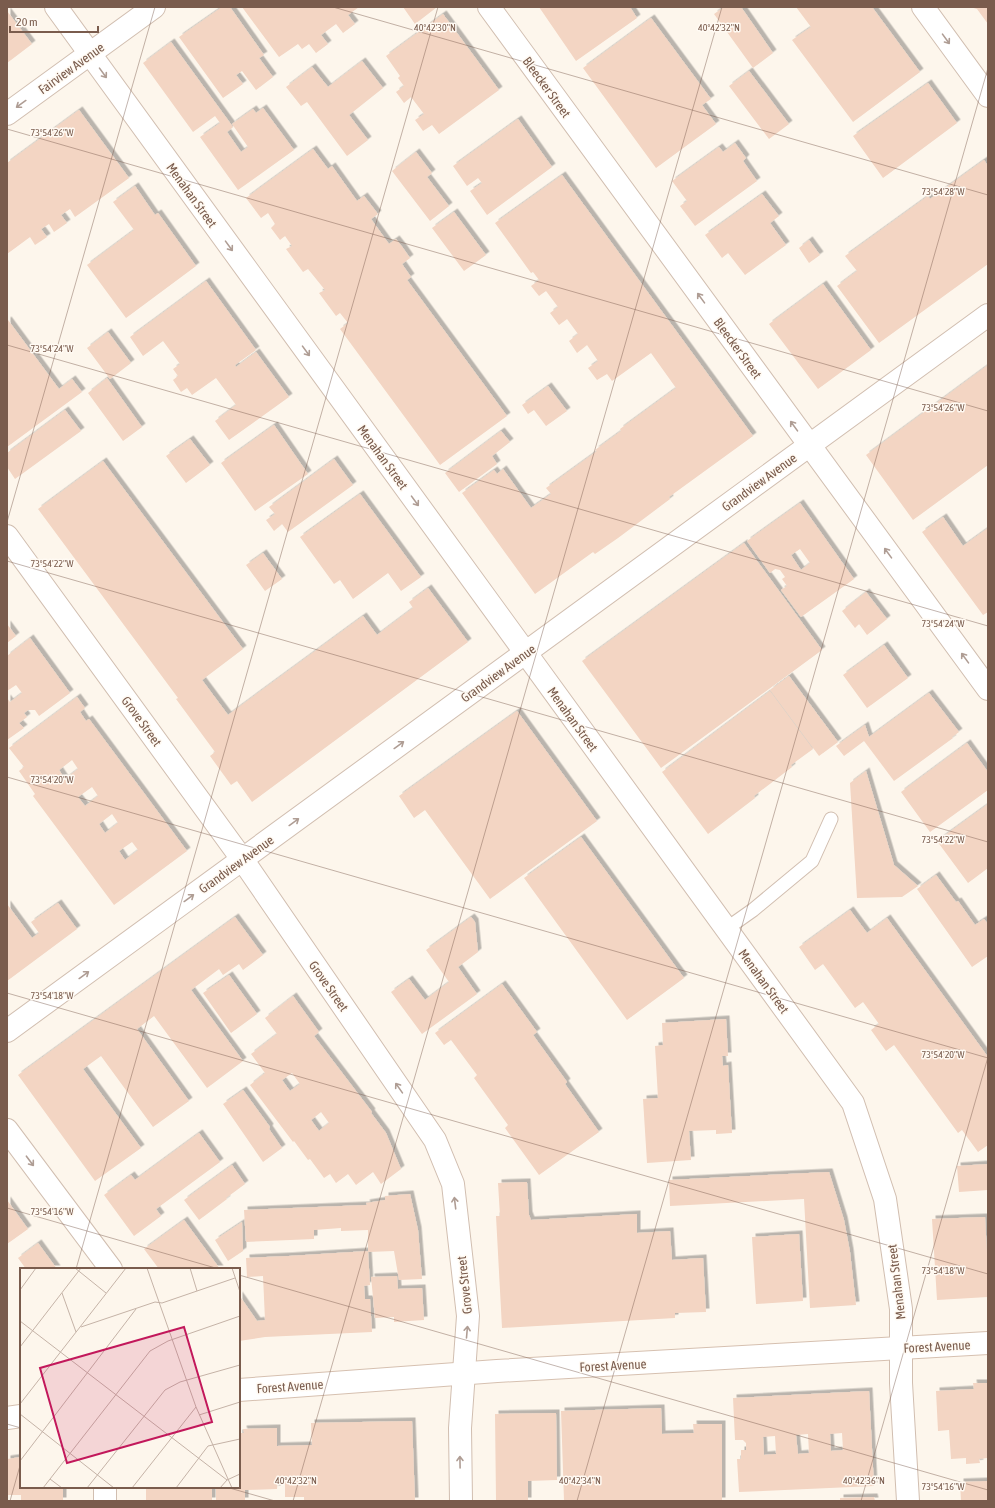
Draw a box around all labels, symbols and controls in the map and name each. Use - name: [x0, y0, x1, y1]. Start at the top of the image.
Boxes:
- scale bar: [10, 8, 98, 34]
- text: 20 m: [16, 15, 38, 29]
- text: 40°42'30"N: [414, 22, 456, 33]
- text: 40°42'32"N: [698, 22, 740, 33]
- one-way arrow: [942, 33, 950, 44]
- street label: Fairview Avenue: [36, 40, 107, 97]
- street label: Bleecker Street: [520, 54, 574, 121]
- one-way arrow: [99, 67, 107, 78]
- one-way arrow: [15, 100, 26, 108]
- text: 73°54'26"W: [30, 127, 74, 138]
- street label: Menahan Street: [163, 160, 220, 231]
- text: 73°54'28"W: [921, 186, 965, 197]
- one-way arrow: [225, 240, 233, 251]
- one-way arrow: [697, 293, 705, 304]
- street label: Bleecker Street: [711, 315, 765, 382]
- text: 73°54'24"W: [30, 343, 74, 354]
- one-way arrow: [302, 345, 310, 356]
- text: 73°54'26"W: [921, 402, 965, 413]
- one-way arrow: [790, 420, 799, 431]
- street label: Menahan Street: [354, 422, 411, 493]
- street label: Grandview Avenue: [719, 450, 800, 515]
- one-way arrow: [411, 496, 419, 507]
- one-way arrow: [884, 548, 892, 559]
- text: 73°54'22"W: [30, 558, 74, 569]
- text: 73°54'24"W: [921, 618, 965, 629]
- street label: Grandview Avenue: [458, 641, 539, 706]
- one-way arrow: [961, 652, 969, 663]
- street label: Menahan Street: [544, 684, 601, 755]
- street label: Grove Street: [118, 693, 165, 749]
- one-way arrow: [393, 741, 404, 749]
- text: 73°54'20"W: [30, 774, 74, 785]
- one-way arrow: [288, 817, 299, 826]
- street label: Grandview Avenue: [196, 832, 277, 897]
- text: 73°54'22"W: [921, 834, 965, 845]
- one-way arrow: [183, 894, 194, 902]
- street label: Menahan Street: [735, 946, 792, 1017]
- street label: Grove Street: [306, 958, 352, 1015]
- one-way arrow: [78, 971, 89, 979]
- text: 73°54'18"W: [30, 990, 74, 1001]
- text: 73°54'20"W: [921, 1049, 965, 1060]
- one-way arrow: [395, 1083, 403, 1094]
- one-way arrow: [26, 1156, 35, 1167]
- one-way arrow: [451, 1197, 459, 1210]
- text: 73°54'16"W: [30, 1206, 74, 1217]
- street label: Menahan Street: [884, 1243, 909, 1321]
- street label: Grove Street: [454, 1255, 475, 1315]
- text: 73°54'18"W: [921, 1265, 965, 1276]
- inset map: [20, 1268, 240, 1488]
- one-way arrow: [463, 1326, 471, 1339]
- street label: Forest Avenue: [903, 1337, 971, 1356]
- street label: Forest Avenue: [579, 1356, 647, 1375]
- street label: Forest Avenue: [256, 1377, 324, 1396]
- one-way arrow: [456, 1456, 464, 1469]
- text: 40°42'32"N: [275, 1475, 317, 1486]
- text: 40°42'34"N: [559, 1475, 601, 1486]
- text: 40°42'36"N: [843, 1475, 885, 1486]
- text: 73°54'16"W: [921, 1481, 965, 1492]

